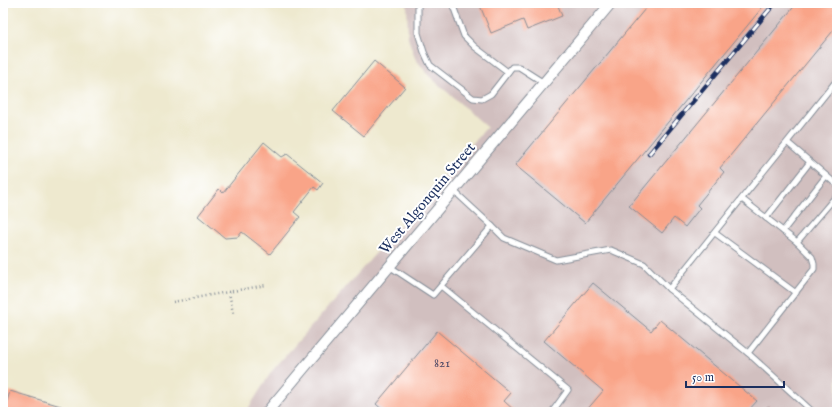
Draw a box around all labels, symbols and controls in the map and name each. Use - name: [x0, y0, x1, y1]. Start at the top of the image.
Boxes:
- street label: West Algonquin Street: [375, 139, 480, 258]
- house number: 821: [434, 355, 450, 372]
- scale bar: [686, 363, 784, 389]
- text: 50 m: [692, 370, 714, 385]

